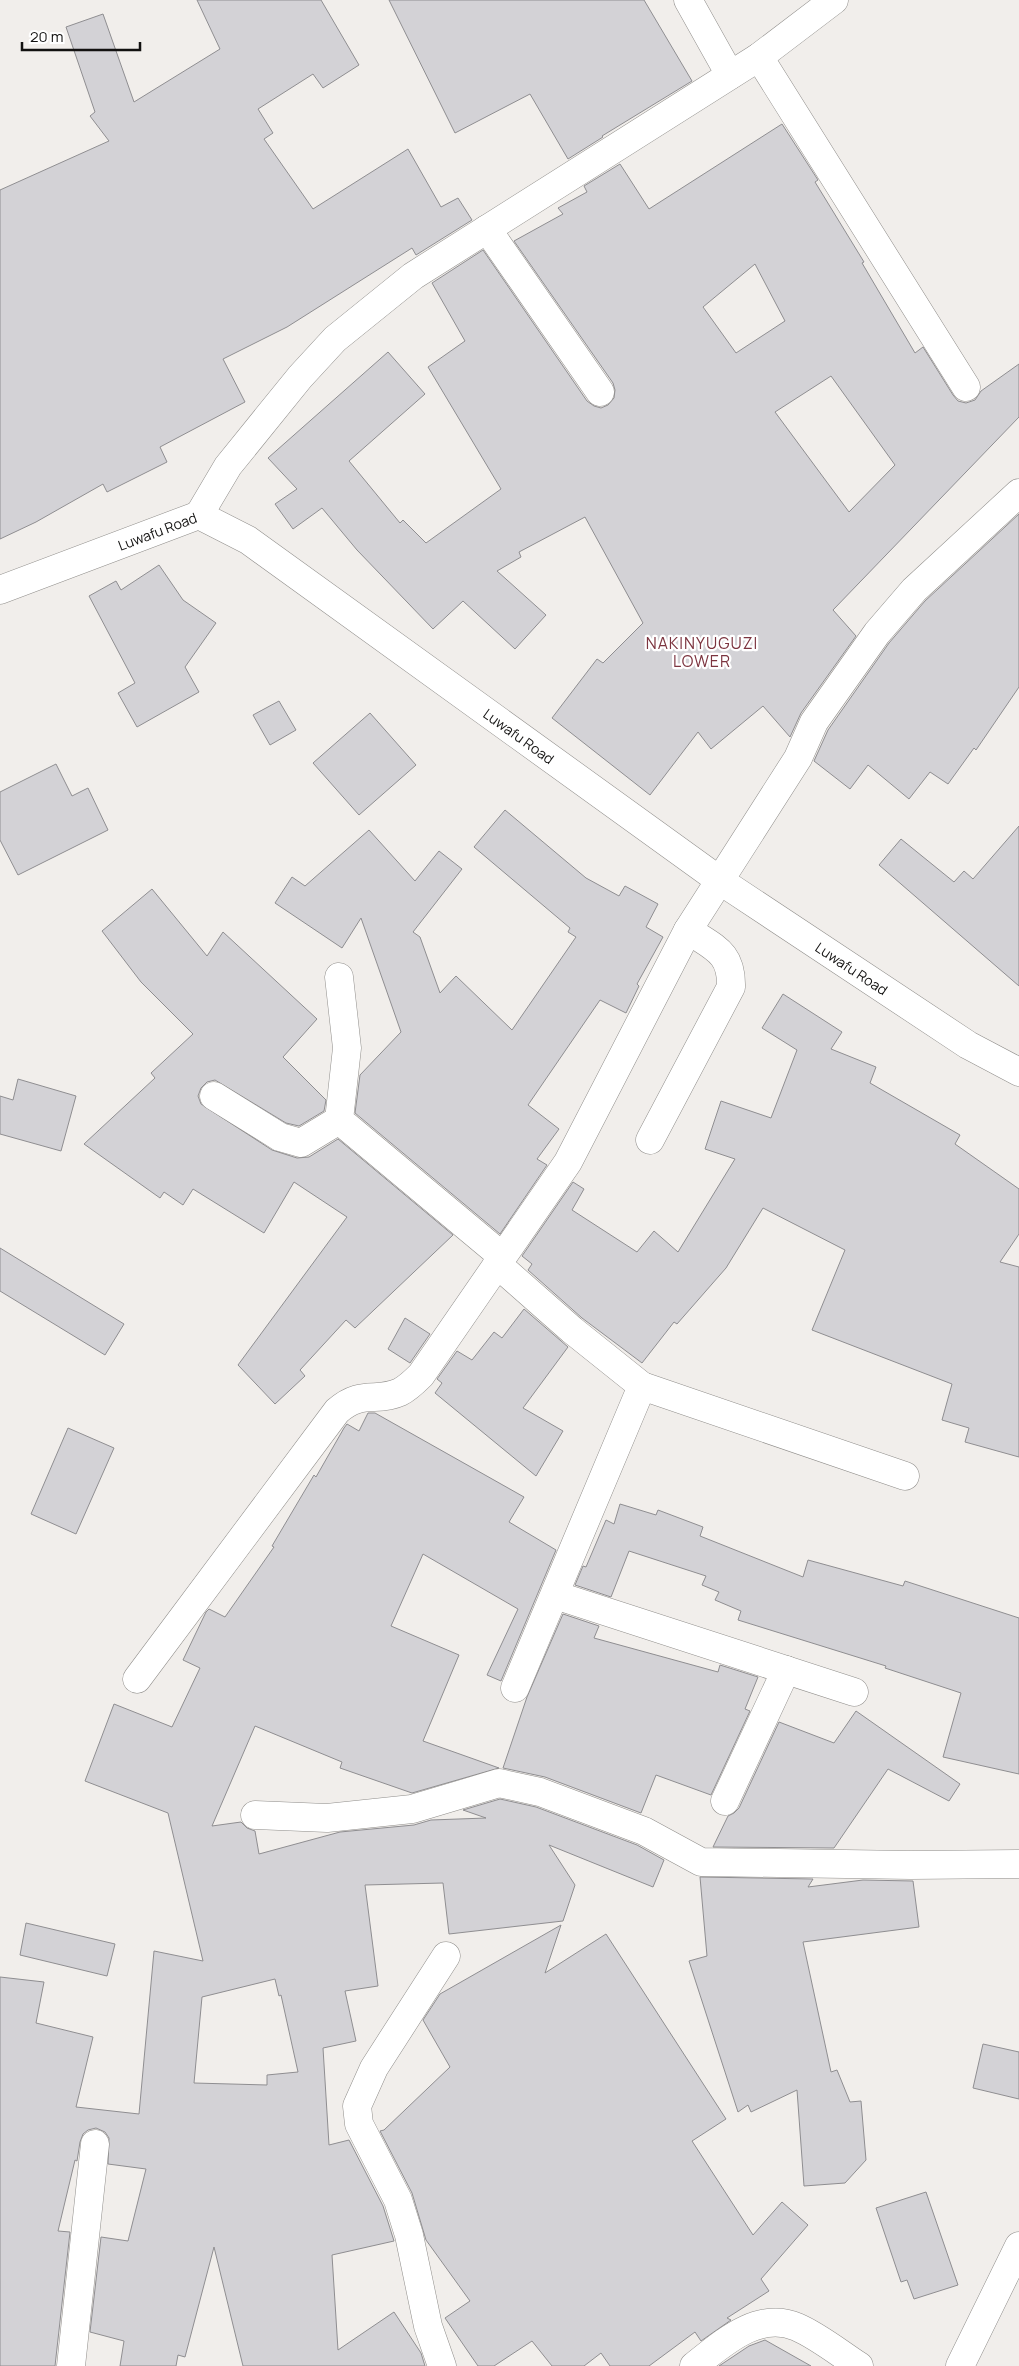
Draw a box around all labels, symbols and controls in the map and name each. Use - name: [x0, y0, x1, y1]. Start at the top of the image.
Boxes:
- scale bar: [22, 20, 140, 52]
- text: 20 m: [30, 26, 63, 47]
- street label: Luwafu Road: [115, 507, 199, 554]
- district label: NAKINYUGUZI LOWER: [646, 632, 758, 672]
- street label: Luwafu Road: [480, 704, 558, 768]
- street label: Luwafu Road: [812, 937, 892, 999]

